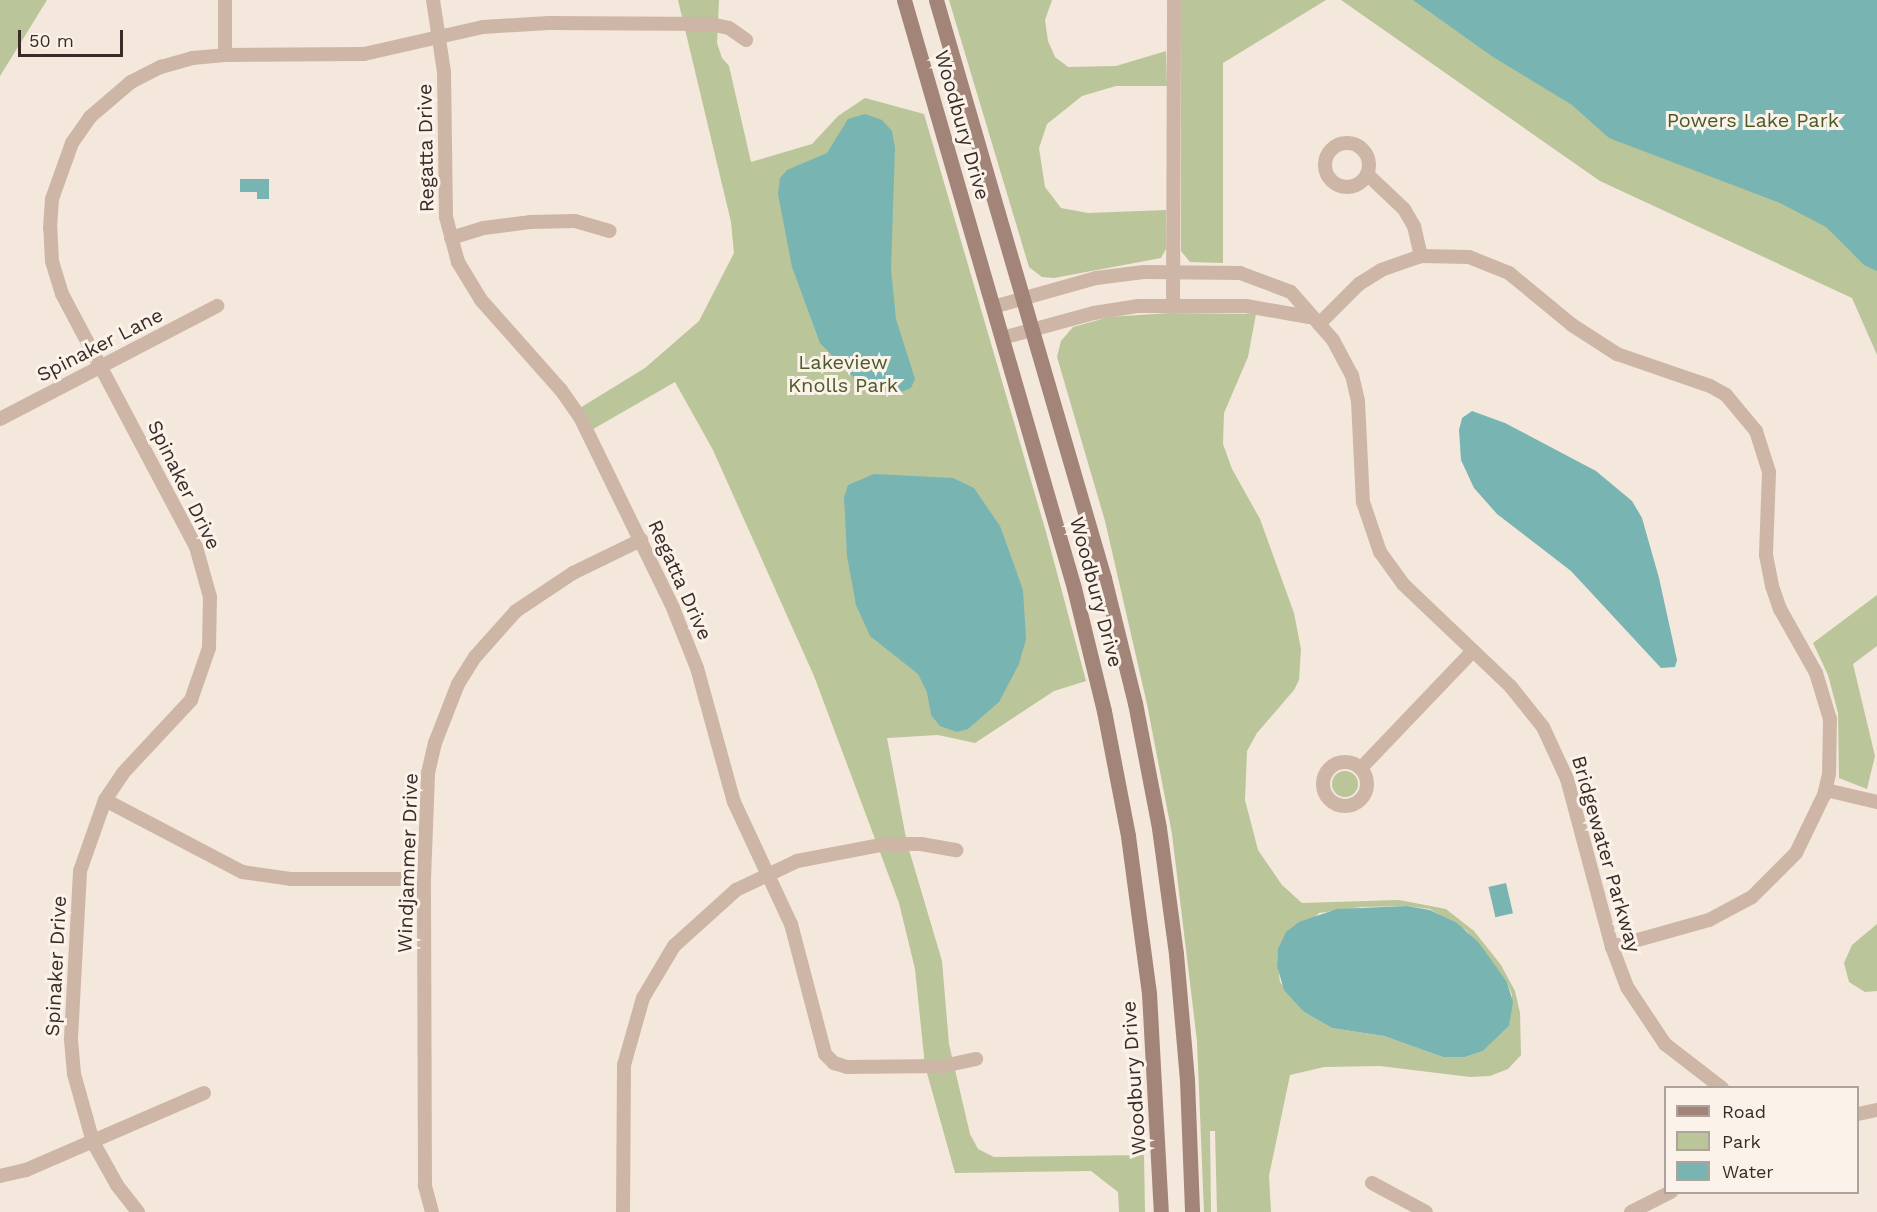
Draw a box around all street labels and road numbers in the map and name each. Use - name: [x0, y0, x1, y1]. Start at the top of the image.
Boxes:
- street label: Woodbury Drive: [929, 47, 995, 203]
- street label: Regatta Drive: [413, 83, 439, 213]
- street label: Spinaker Lane: [33, 303, 167, 387]
- street label: Spinaker Drive: [142, 416, 226, 554]
- street label: Woodbury Drive: [1064, 514, 1128, 670]
- street label: Regatta Drive: [643, 516, 717, 644]
- street label: Bridgewater Parkway: [1566, 753, 1646, 955]
- street label: Windjammer Drive: [393, 772, 423, 954]
- street label: Spinaker Drive: [40, 895, 72, 1037]
- street label: Woodbury Drive: [1117, 1000, 1151, 1156]

